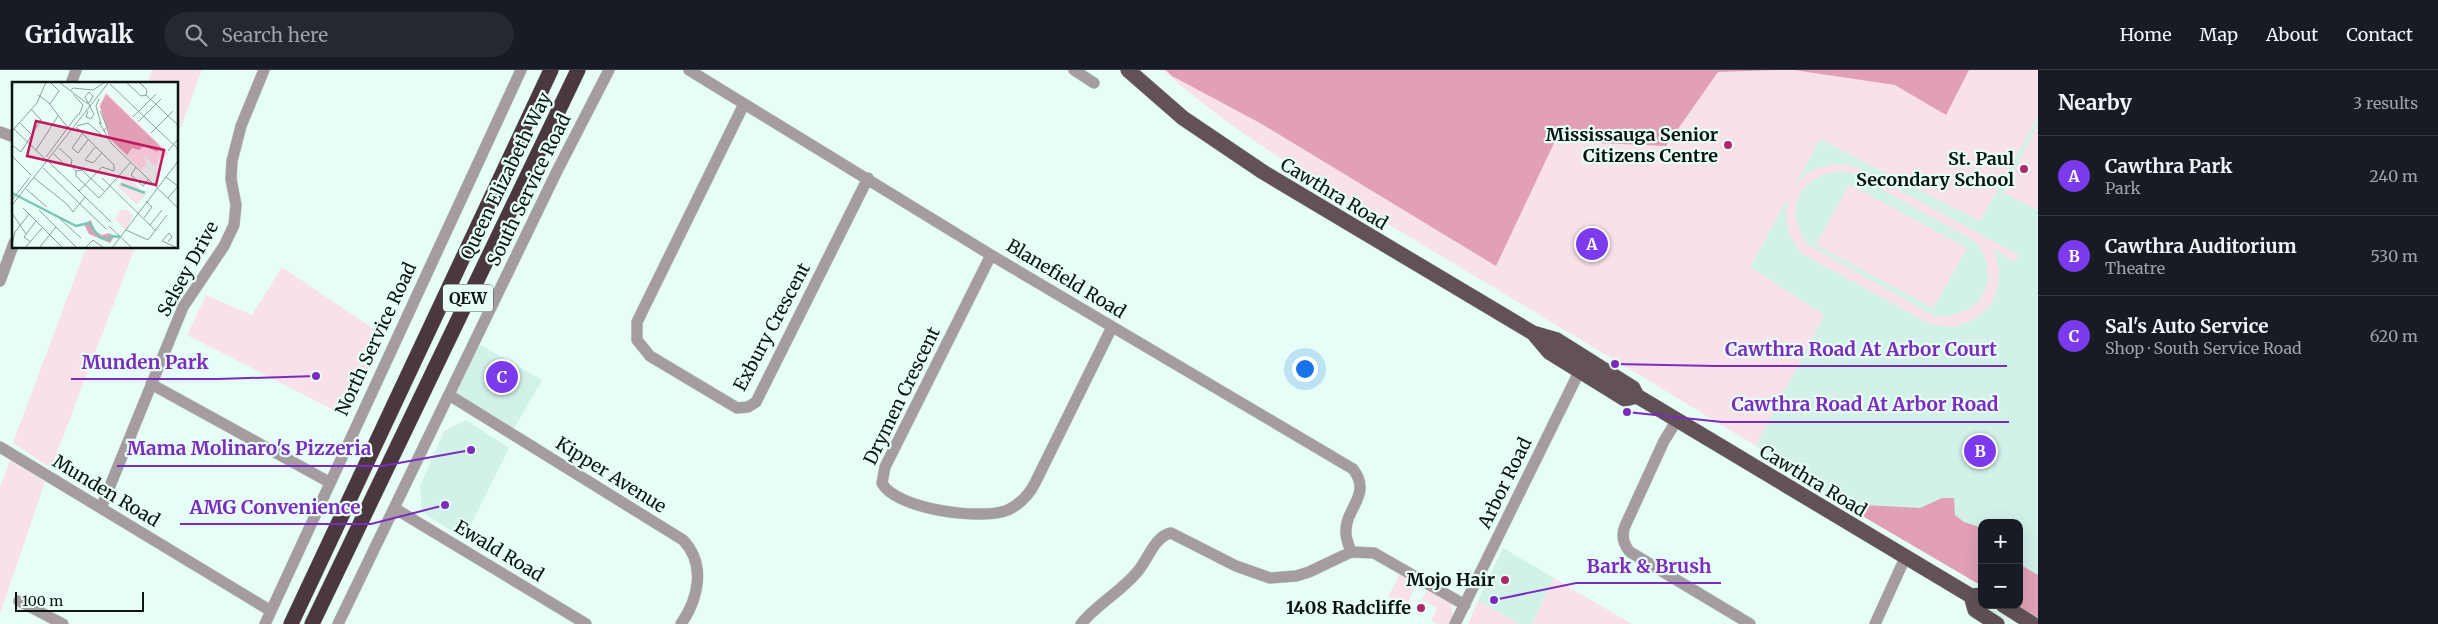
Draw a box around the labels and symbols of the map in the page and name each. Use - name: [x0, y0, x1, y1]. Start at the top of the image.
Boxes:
- inset map: [12, 82, 179, 249]
- street label: Queen Elizabeth Way: [455, 88, 556, 263]
- street label: South Service Road: [482, 110, 575, 270]
- place label: Mississauga Senior Citizens Centre: [1546, 123, 1718, 167]
- marker: Mississauga Senior Citizens Centre: [1722, 139, 1734, 151]
- place label: St. Paul Secondary School: [1856, 147, 2014, 191]
- street label: Cawthra Road: [1276, 152, 1392, 235]
- marker: St. Paul Secondary School: [2018, 163, 2030, 175]
- street label: Selsey Drive: [152, 217, 223, 321]
- pin: A: [1576, 225, 1608, 263]
- street label: Blanefield Road: [1002, 234, 1130, 323]
- street label: North Service Road: [330, 258, 421, 419]
- street label: Exbury Crescent: [728, 259, 815, 395]
- road number: QEW: [443, 284, 493, 312]
- street label: Drymen Crescent: [858, 323, 945, 468]
- callout: Cawthra Road At Arbor Court: [1715, 332, 2007, 366]
- text: Cawthra Road At Arbor Court: [1725, 337, 1997, 361]
- callout: Munden Park: [71, 345, 218, 379]
- text: Munden Park: [82, 350, 209, 374]
- your location: [1292, 356, 1318, 382]
- pin: C: [486, 358, 518, 396]
- callout: Cawthra Road At Arbor Road: [1722, 388, 2009, 422]
- text: Cawthra Road At Arbor Road: [1731, 392, 1999, 416]
- street label: Kipper Avenue: [552, 431, 671, 518]
- callout: Mama Molinaro's Pizzeria: [117, 432, 382, 466]
- pin: B: [1964, 432, 1996, 470]
- street label: Arbor Road: [1472, 433, 1536, 533]
- text: Mama Molinaro's Pizzeria: [127, 436, 372, 460]
- street label: Cawthra Road: [1755, 439, 1871, 522]
- street label: Munden Road: [49, 450, 164, 532]
- callout: AMG Convenience: [180, 490, 371, 524]
- text: AMG Convenience: [188, 495, 361, 519]
- street label: Ewald Road: [450, 515, 548, 586]
- callout: Bark & Brush: [1576, 549, 1721, 583]
- text: Bark & Brush: [1587, 554, 1712, 578]
- place label: Mojo Hair: [1406, 568, 1495, 591]
- marker: Mojo Hair: [1499, 574, 1511, 586]
- scale bar: [15, 589, 144, 612]
- place label: 1408 Radcliffe: [1286, 596, 1411, 619]
- marker: 1408 Radcliffe: [1415, 602, 1427, 614]

